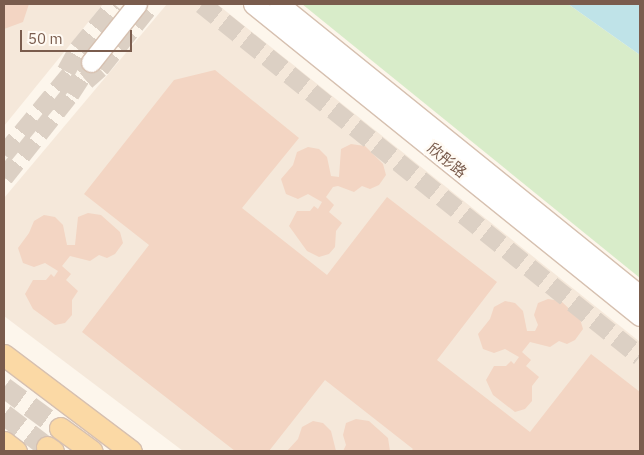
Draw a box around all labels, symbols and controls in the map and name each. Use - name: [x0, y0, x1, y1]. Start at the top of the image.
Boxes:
- scale bar: [22, 20, 135, 52]
- text: 50 m: [28, 29, 63, 48]
- street label: 欣彤路: [424, 139, 470, 181]

